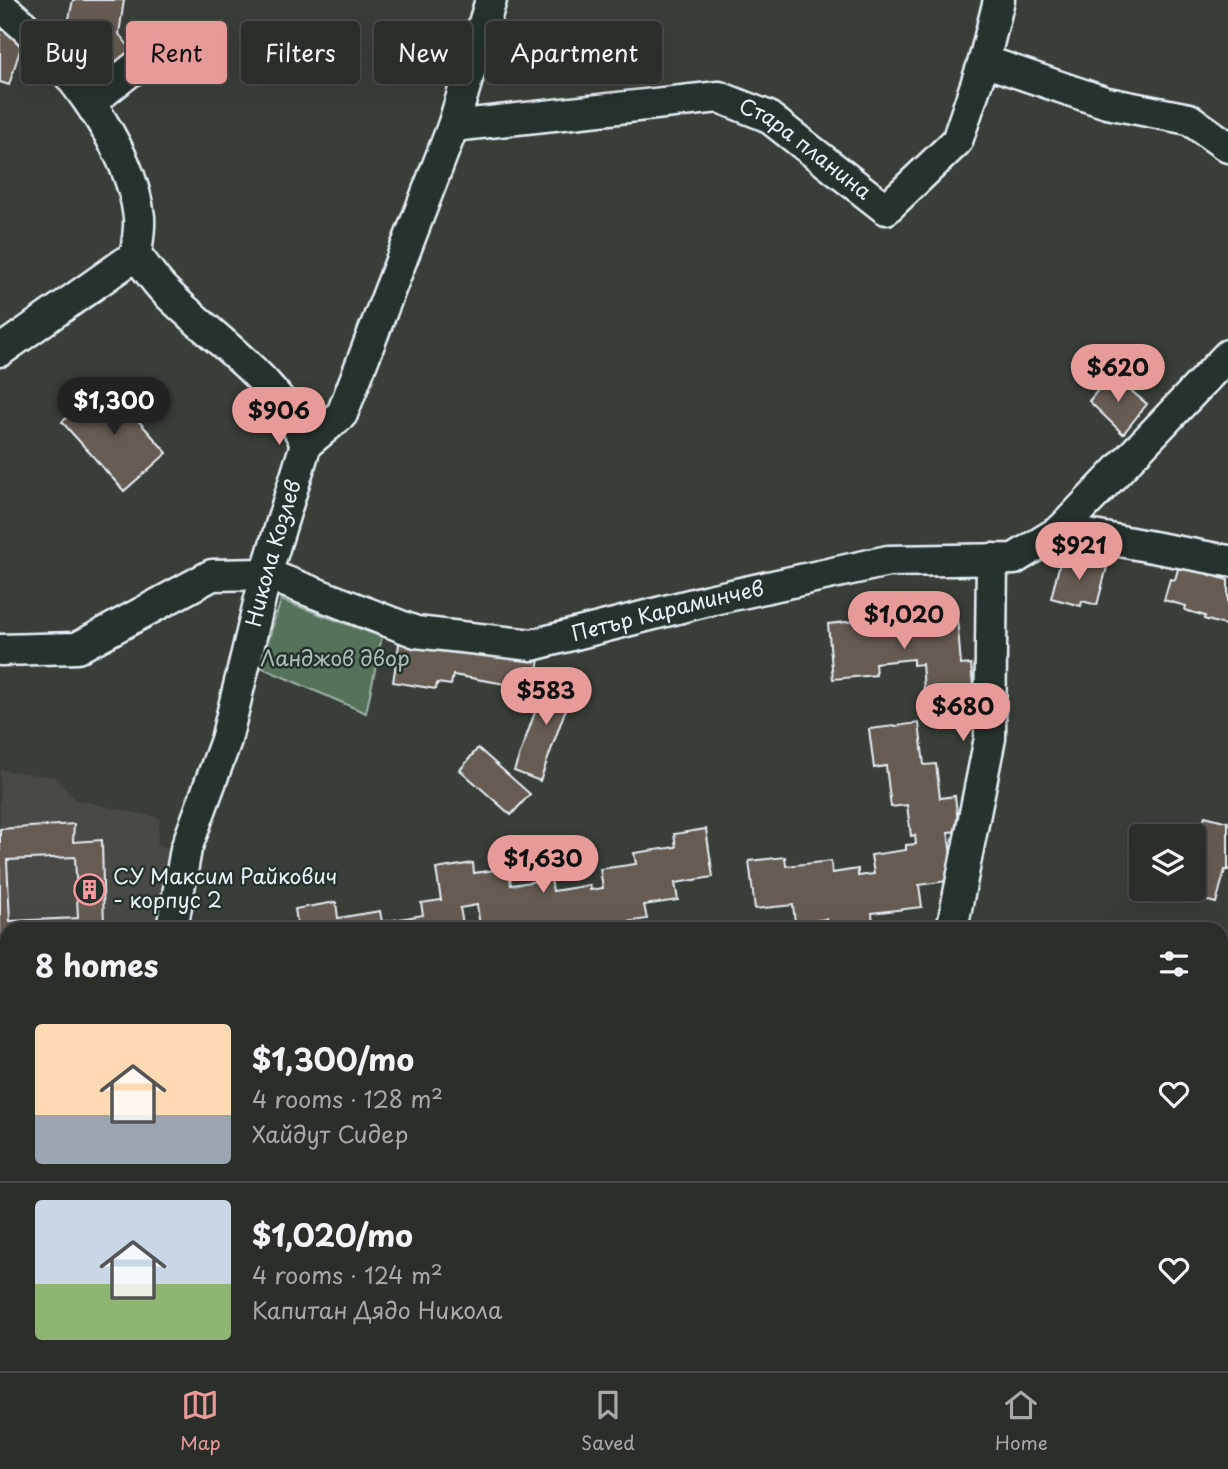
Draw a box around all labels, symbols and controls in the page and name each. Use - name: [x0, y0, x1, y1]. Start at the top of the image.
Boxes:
- chip: Buy: [21, 21, 112, 84]
- chip: Rent: [126, 21, 227, 84]
- chip: Filters: [241, 21, 360, 84]
- chip: New: [374, 21, 472, 84]
- chip: Apartment: [486, 21, 662, 84]
- street label: Стара планина: [735, 89, 880, 207]
- pin: $620: [1077, 344, 1159, 404]
- text: $620: [1087, 349, 1149, 384]
- pin: $1,300: [57, 378, 171, 437]
- text: $1,300: [73, 382, 155, 417]
- pin: $906: [238, 388, 320, 447]
- text: $906: [248, 392, 310, 427]
- street label: Никола Козлев: [236, 475, 308, 630]
- pin: $921: [1038, 522, 1120, 582]
- text: $921: [1051, 527, 1107, 562]
- street label: Петър Караминчев: [568, 571, 767, 648]
- pin: $1,020: [847, 592, 961, 651]
- text: $1,020: [864, 596, 944, 631]
- park label: Ланджов двор: [260, 641, 410, 673]
- pin: $583: [505, 668, 587, 727]
- text: $583: [517, 672, 575, 707]
- pin: $680: [922, 684, 1004, 743]
- text: $680: [932, 688, 994, 723]
- map controls: [1129, 824, 1206, 901]
- button: layers: [1129, 824, 1206, 901]
- pin: $1,630: [486, 836, 600, 895]
- text: $1,630: [503, 840, 583, 875]
- place label: СУ Максим Райкович - корпус 2: [113, 859, 338, 915]
- building icon: СУ Максим Райкович - корпус 2: [73, 872, 107, 906]
- text: 8 homes: [35, 942, 158, 987]
- icon: filters: [1155, 945, 1193, 983]
- text: $1,300/mo: [252, 1036, 414, 1081]
- icon: home: [91, 1052, 175, 1136]
- icon: heart: [1155, 1075, 1193, 1113]
- text: 4 rooms · 128 m²: [252, 1081, 443, 1116]
- text: Хайдут Сидер: [252, 1116, 408, 1151]
- text: $1,020/mo: [252, 1212, 413, 1257]
- icon: home: [91, 1228, 175, 1312]
- icon: heart: [1155, 1251, 1193, 1289]
- text: 4 rooms · 124 m²: [252, 1257, 443, 1292]
- text: Капитан Дядо Никола: [252, 1292, 502, 1327]
- tab: Map: [180, 1386, 221, 1456]
- tab: Saved: [581, 1386, 635, 1456]
- tab: Home: [995, 1386, 1048, 1456]

